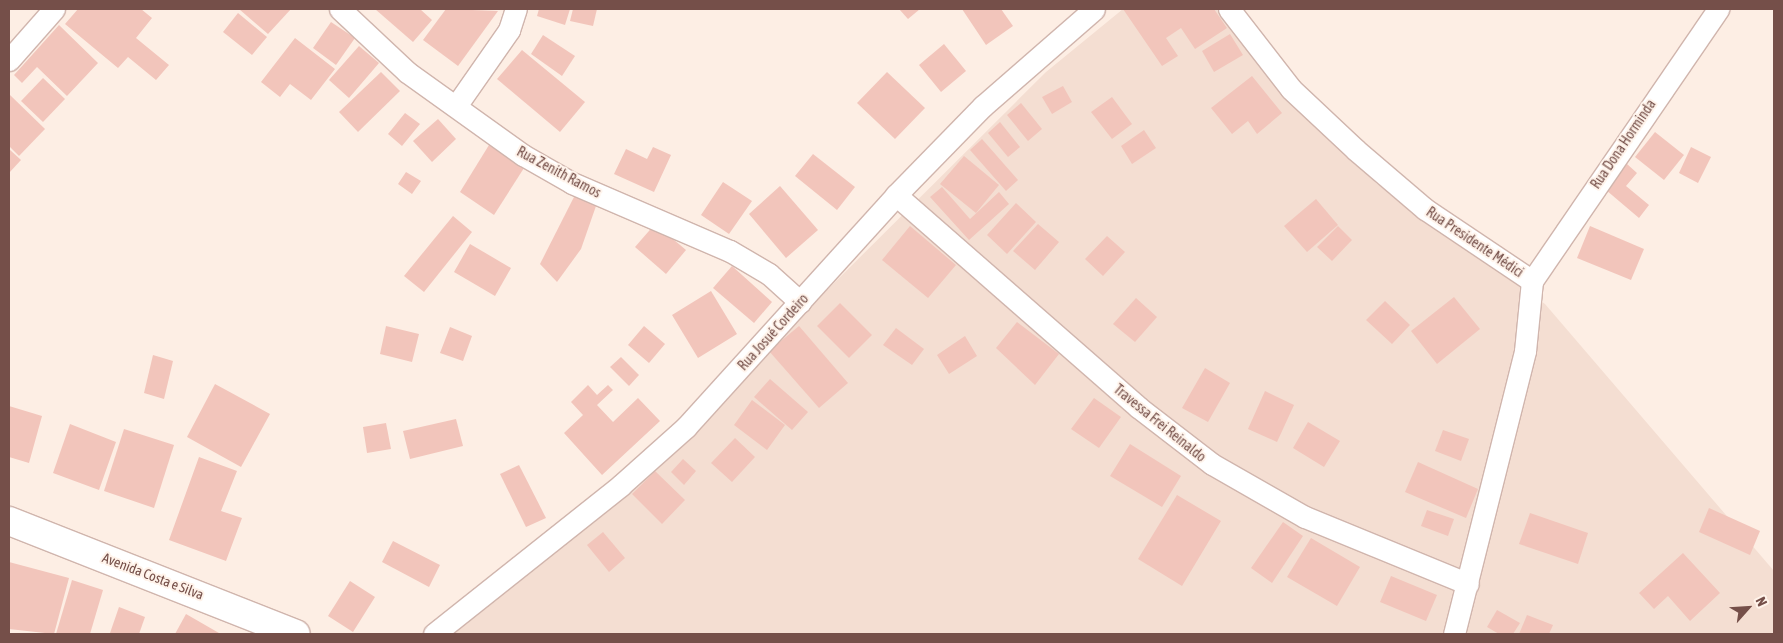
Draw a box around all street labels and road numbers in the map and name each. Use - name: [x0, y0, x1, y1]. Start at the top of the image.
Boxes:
- street label: Rua Dona Horminda: [1587, 96, 1659, 192]
- street label: Rua Zenith Ramos: [514, 143, 604, 201]
- street label: Rua Presidente Médici: [1423, 203, 1527, 281]
- street label: Rua Josué Cordeiro: [734, 290, 812, 374]
- street label: Travessa Frei Reinaldo: [1111, 381, 1209, 465]
- street label: Avenida Costa e Silva: [100, 549, 206, 603]

